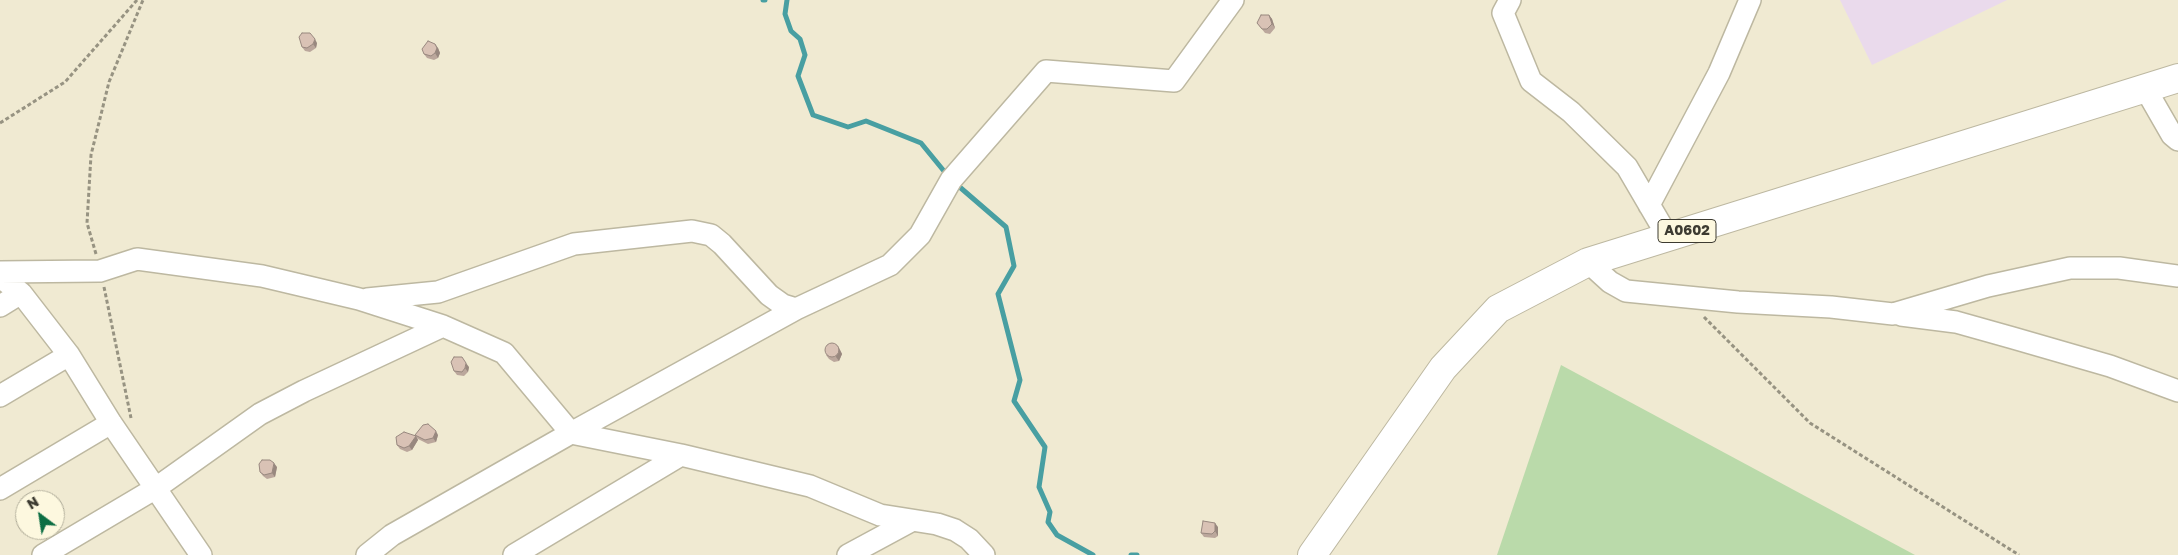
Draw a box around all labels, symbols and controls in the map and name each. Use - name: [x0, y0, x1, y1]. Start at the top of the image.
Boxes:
- road number: A0602: [1658, 220, 1716, 242]
- north arrow: [15, 490, 65, 540]
- text: N: [24, 493, 41, 513]

